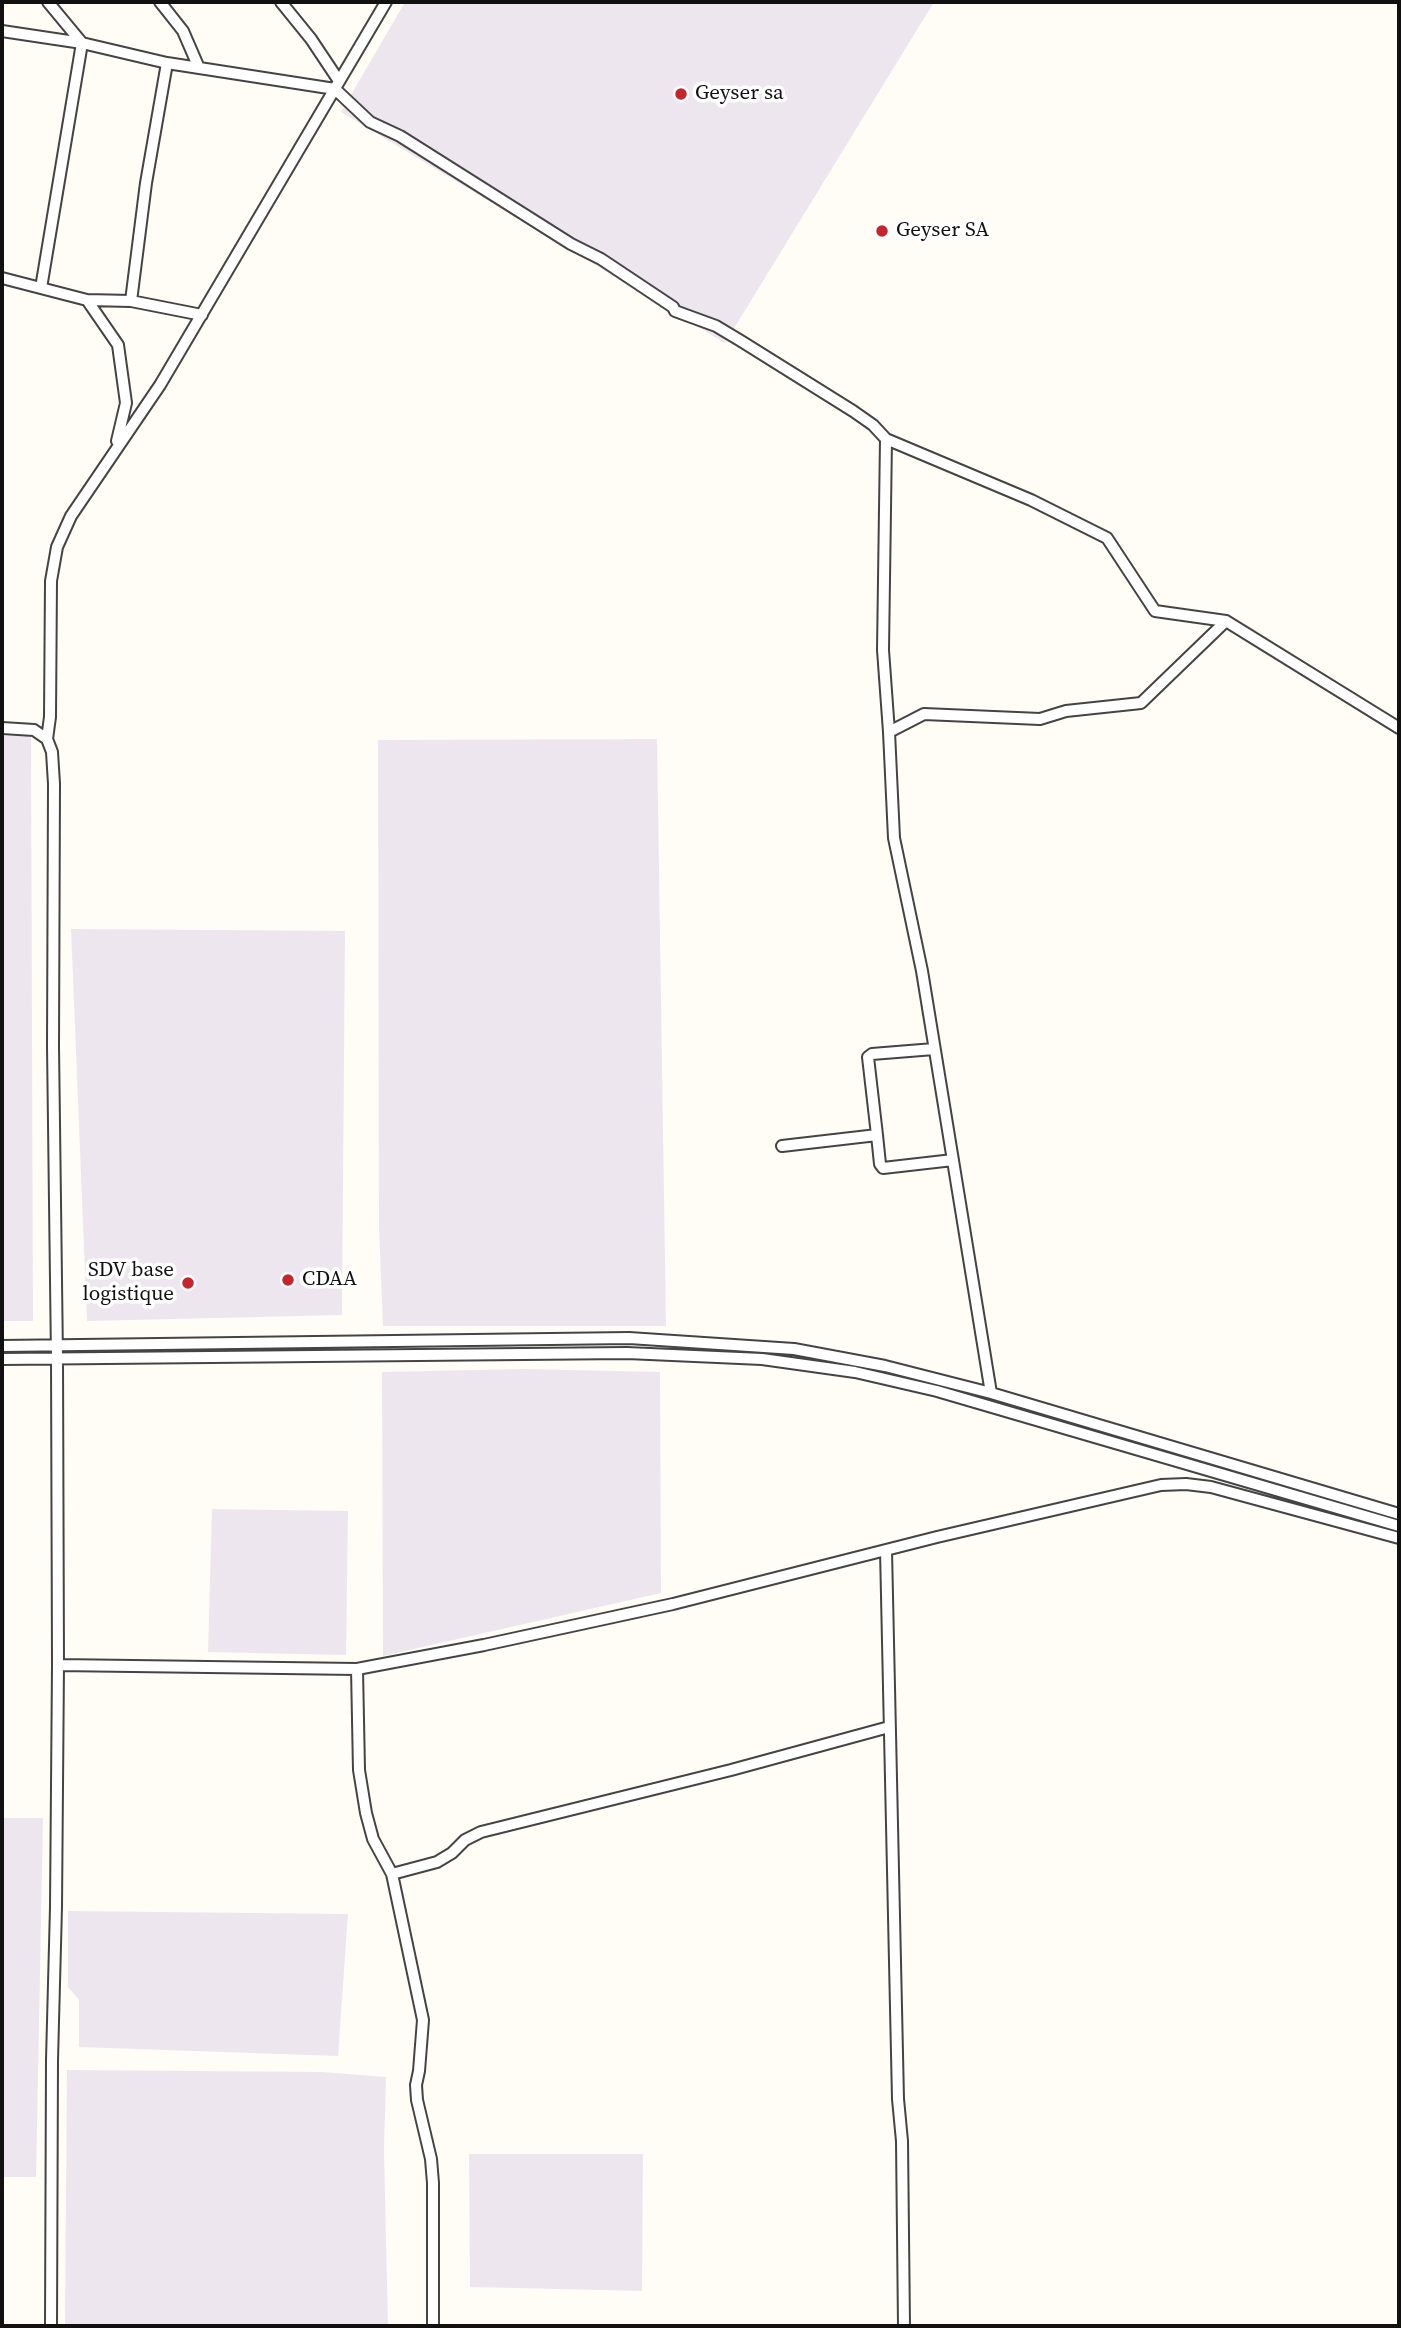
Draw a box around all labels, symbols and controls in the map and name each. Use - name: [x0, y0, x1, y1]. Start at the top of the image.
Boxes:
- place label: Geyser sa: [695, 81, 784, 107]
- marker: Geyser sa: [673, 86, 689, 102]
- place label: Geyser SA: [896, 218, 989, 244]
- marker: Geyser SA: [874, 223, 890, 239]
- place label: SDV base logistique: [82, 1258, 174, 1308]
- place label: CDAA: [302, 1267, 357, 1293]
- marker: CDAA: [280, 1272, 296, 1288]
- marker: SDV base logistique: [180, 1275, 196, 1291]

